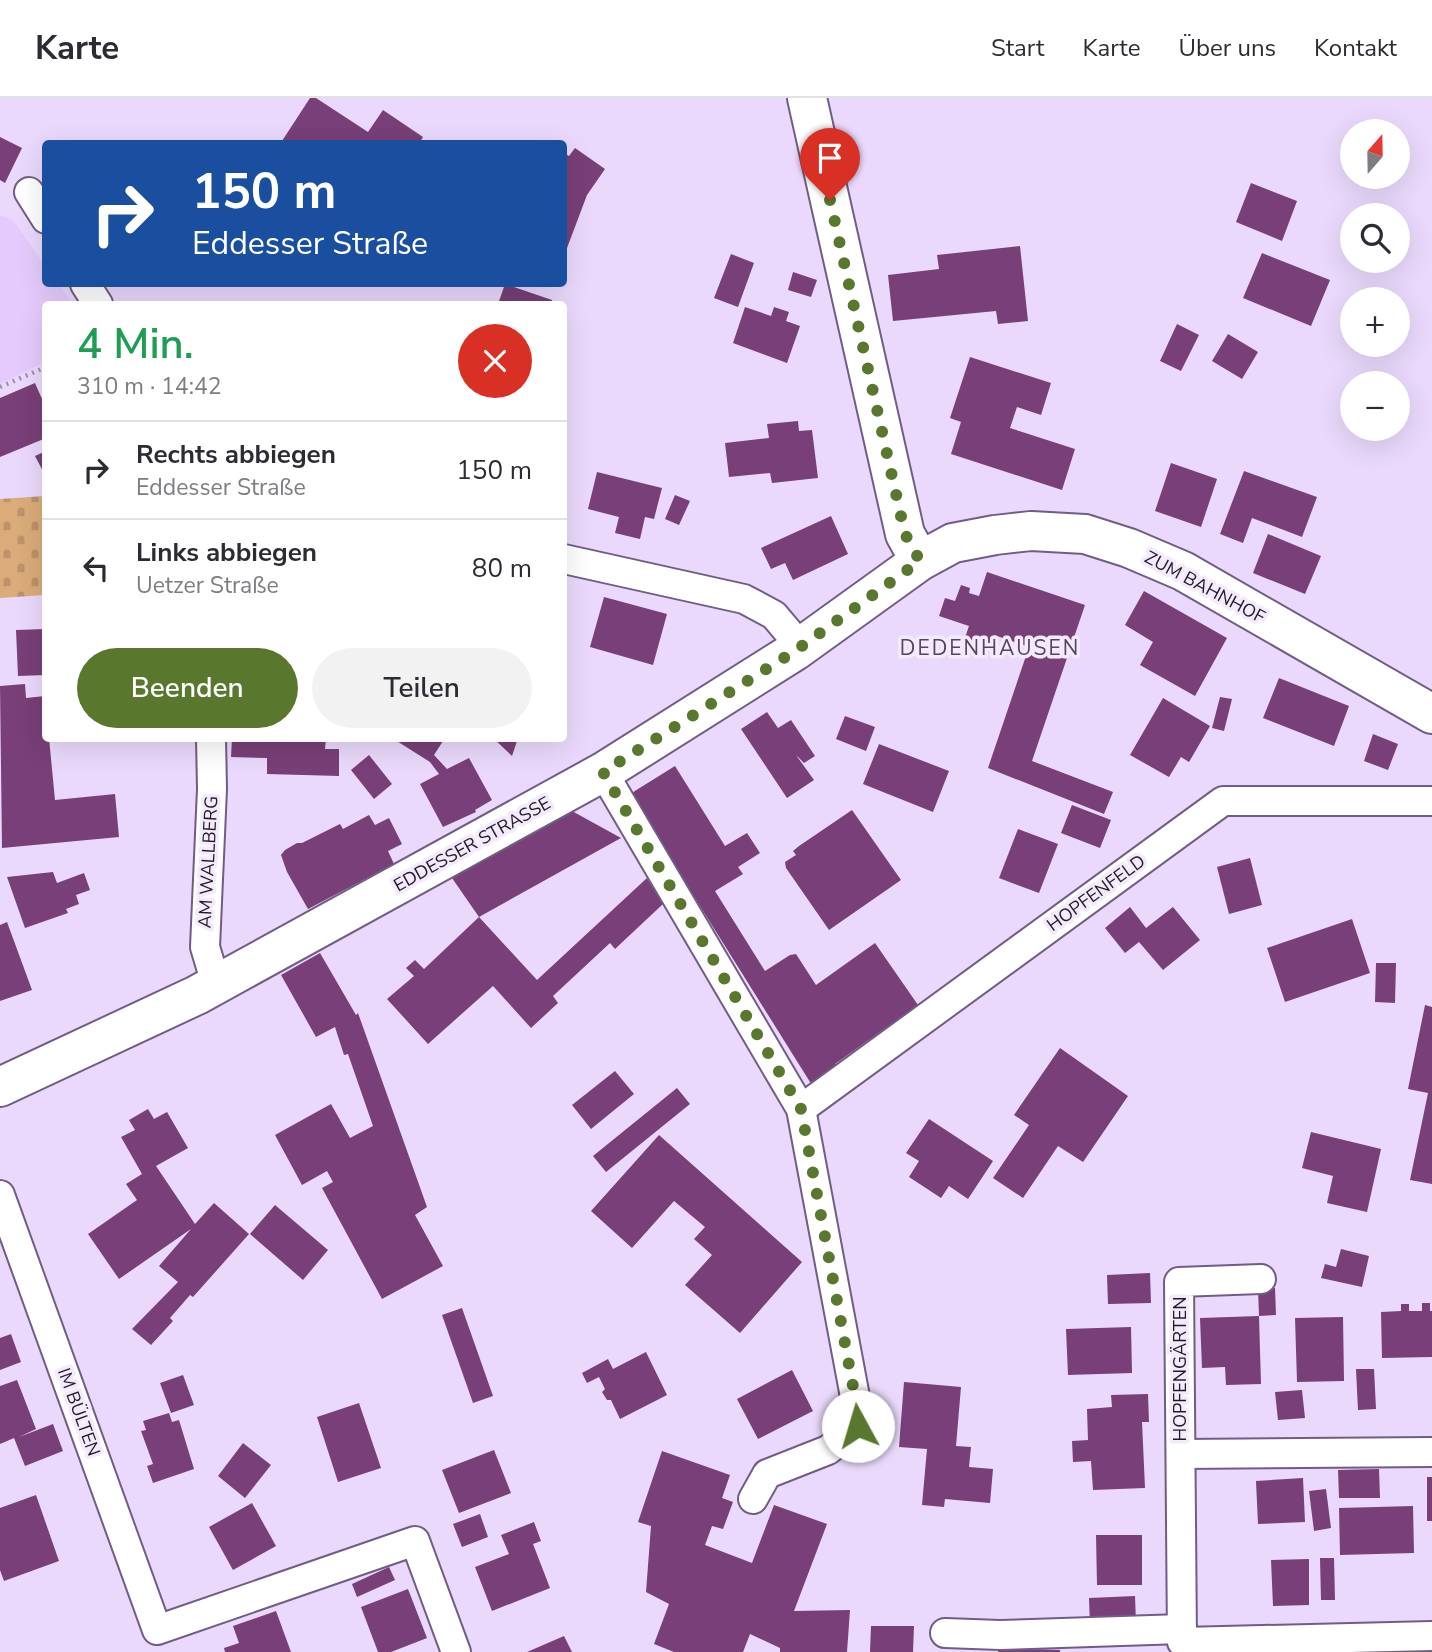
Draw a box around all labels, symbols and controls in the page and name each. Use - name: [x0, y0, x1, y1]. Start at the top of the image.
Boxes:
- text: Karte: [35, 26, 119, 71]
- text: Start: [991, 32, 1044, 64]
- text: Karte: [1082, 32, 1140, 64]
- text: Über uns: [1178, 32, 1276, 64]
- text: Kontakt: [1314, 32, 1397, 64]
- north arrow: [1340, 119, 1410, 189]
- map controls: [1340, 119, 1410, 441]
- pin: [800, 128, 860, 200]
- icon: arrive: [811, 139, 849, 177]
- text: 150 m: [192, 158, 336, 225]
- icon: right: [77, 168, 168, 259]
- button: search: [1340, 203, 1410, 273]
- text: Eddesser Straße: [192, 222, 428, 265]
- button: +: [1340, 287, 1410, 357]
- text: 4 Min.: [77, 316, 194, 373]
- button: close: [458, 324, 532, 398]
- text: 310 m · 14:42: [77, 371, 222, 402]
- button: −: [1340, 371, 1410, 441]
- text: Rechts abbiegen: [136, 437, 336, 472]
- icon: right: [77, 451, 115, 489]
- text: 150 m: [456, 453, 532, 488]
- text: Eddesser Straße: [136, 472, 306, 503]
- text: Links abbiegen: [136, 535, 317, 570]
- street label: ZUM BAHNHOF: [1141, 545, 1270, 629]
- icon: left: [77, 549, 115, 587]
- text: 80 m: [472, 551, 532, 586]
- text: Uetzer Straße: [136, 570, 279, 601]
- district label: DEDENHAUSEN: [900, 634, 1080, 662]
- button: Beenden: [77, 648, 298, 728]
- button: Teilen: [312, 648, 532, 728]
- street label: EDDESSER STRASSE: [389, 791, 555, 897]
- street label: AM WALLBERG: [193, 795, 223, 929]
- street label: HOPFENFELD: [1042, 849, 1150, 937]
- street label: HOPFENGÄRTEN: [1168, 1296, 1192, 1442]
- street label: IM BÜLTEN: [52, 1365, 106, 1459]
- position arrow: [821, 1389, 895, 1463]

